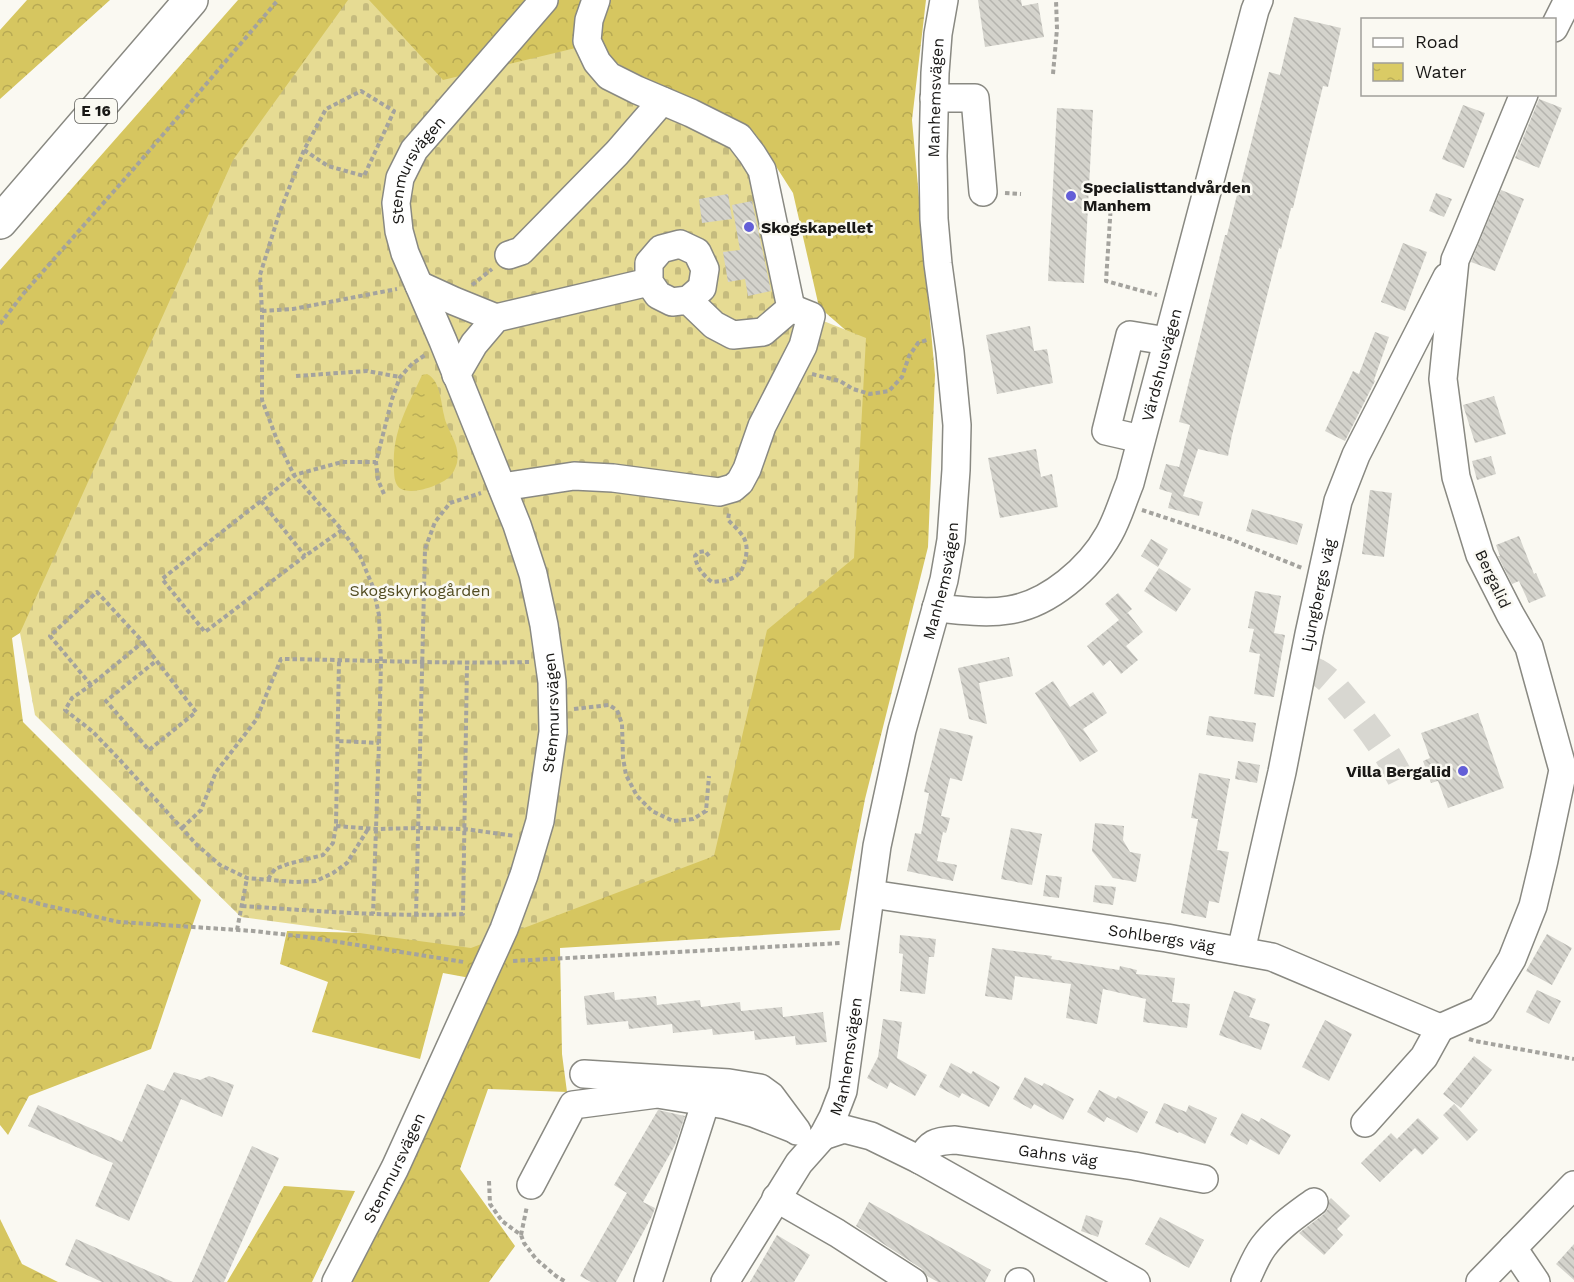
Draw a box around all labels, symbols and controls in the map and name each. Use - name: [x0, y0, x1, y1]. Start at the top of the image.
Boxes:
- legend: [1361, 18, 1556, 96]
- text: Road: [1415, 31, 1459, 52]
- street label: Manhemsvägen: [923, 37, 947, 158]
- text: Water: [1415, 61, 1467, 82]
- road number: E 16: [75, 99, 117, 123]
- street label: Stenmursvägen: [386, 112, 449, 225]
- place label: Specialisttandvården Manhem: [1083, 178, 1251, 215]
- marker: Specialisttandvården Manhem: [1064, 189, 1078, 203]
- place label: Skogskapellet: [761, 218, 873, 237]
- marker: Skogskapellet: [742, 220, 756, 234]
- street label: Värdshusvägen: [1137, 306, 1185, 423]
- street label: Manhemsvägen: [918, 521, 962, 642]
- street label: Ljungbergs väg: [1296, 536, 1339, 653]
- street label: Bergalid: [1471, 547, 1515, 611]
- park label: Skogskyrkogården: [350, 581, 490, 600]
- street label: Stenmursvägen: [538, 652, 563, 774]
- place label: Villa Bergalid: [1346, 762, 1451, 781]
- marker: Villa Bergalid: [1456, 764, 1470, 778]
- street label: Sohlbergs väg: [1107, 920, 1217, 956]
- street label: Manhemsvägen: [825, 996, 865, 1118]
- street label: Stenmursvägen: [359, 1110, 429, 1226]
- street label: Gahns väg: [1017, 1140, 1099, 1170]

